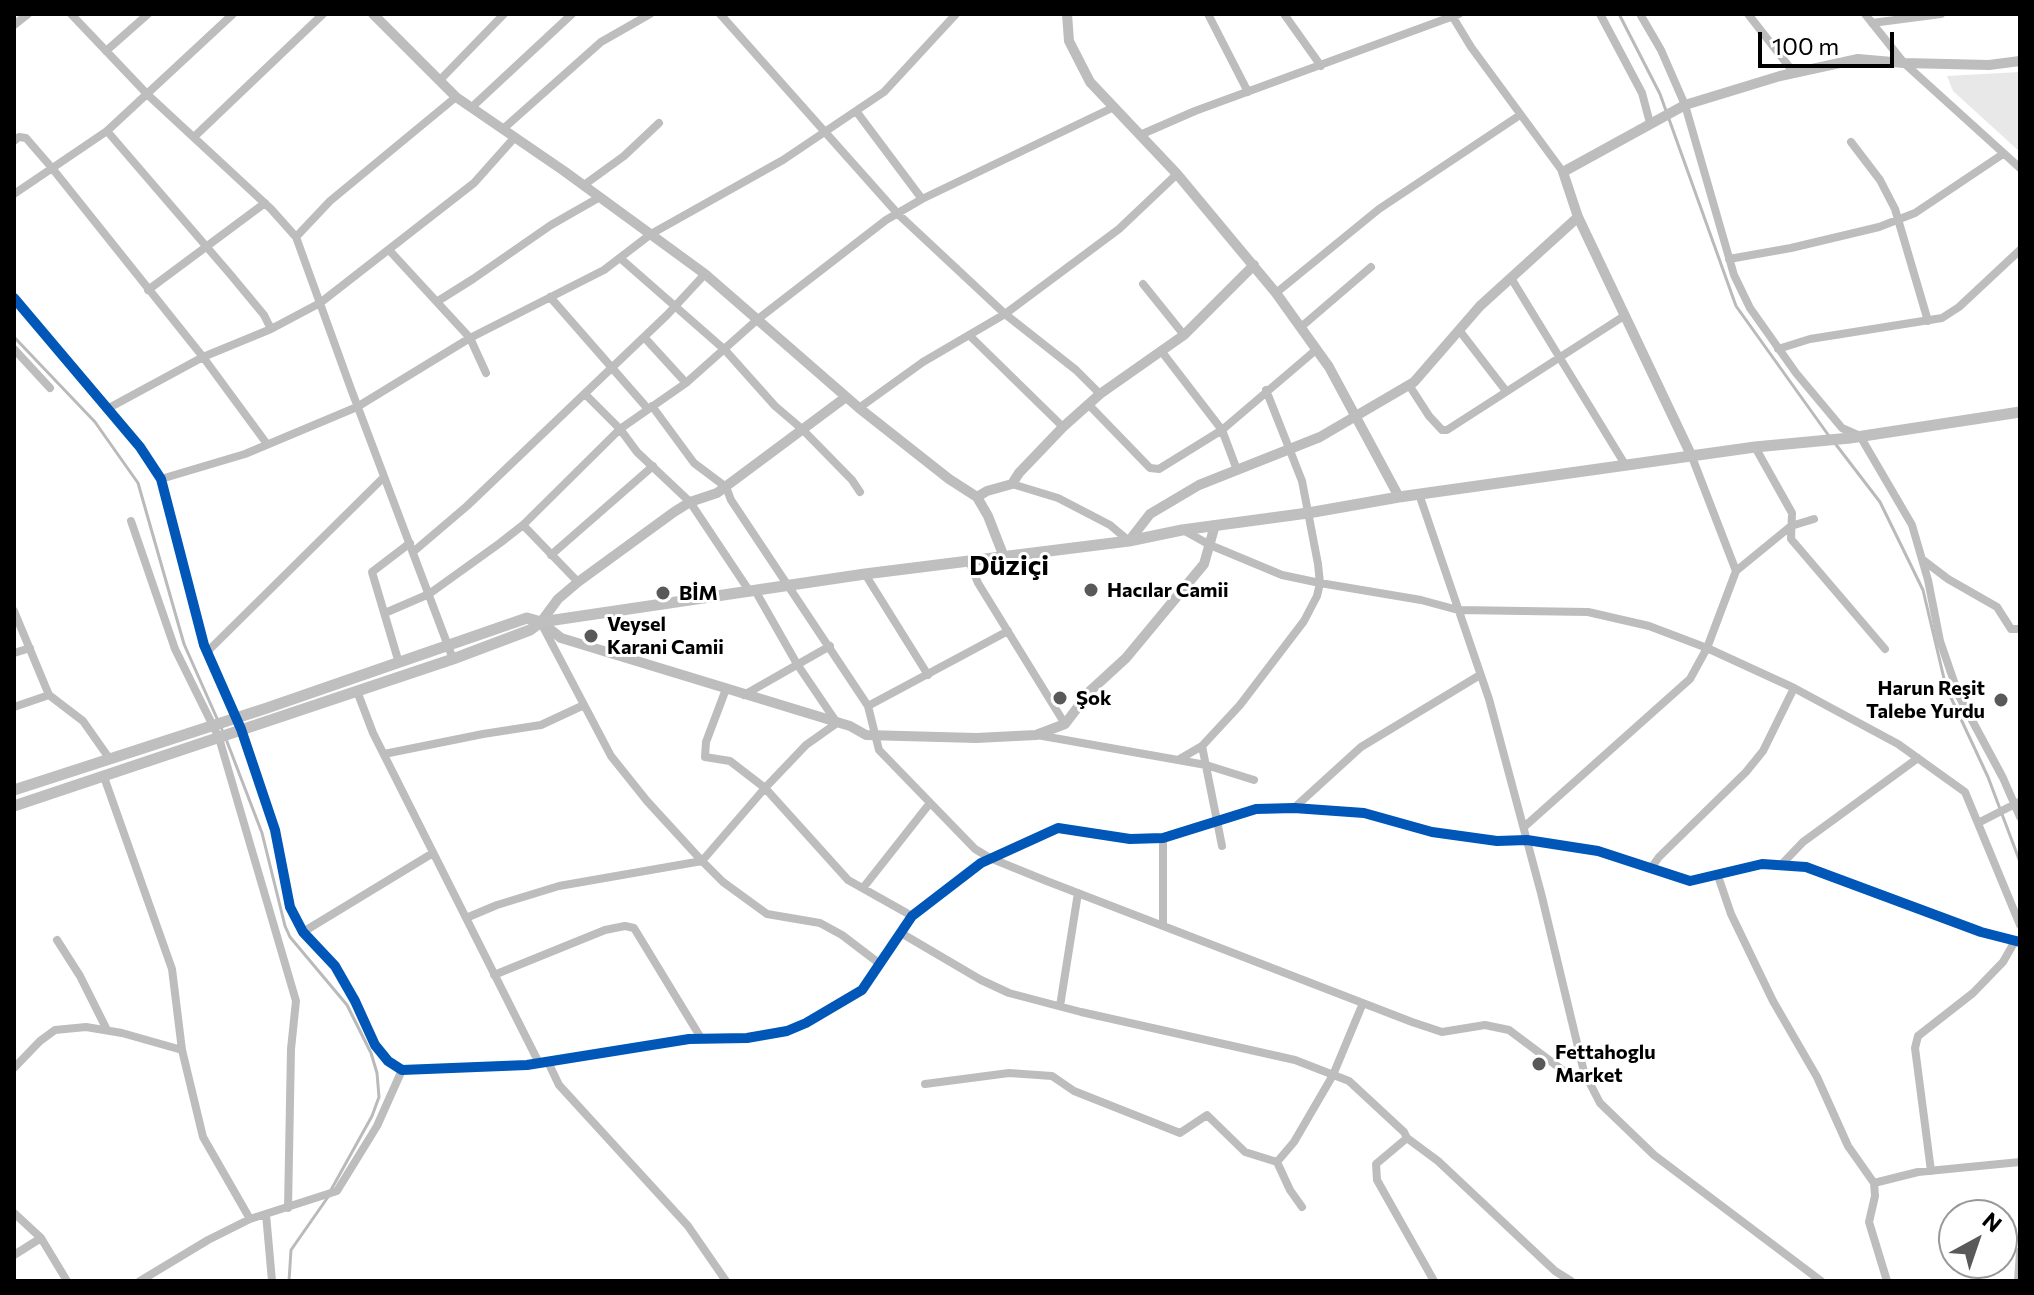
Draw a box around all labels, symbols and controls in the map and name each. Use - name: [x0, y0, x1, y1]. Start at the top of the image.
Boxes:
- scale bar: [1762, 16, 1898, 66]
- text: 100 m: [1772, 31, 1839, 60]
- district label: Düziçi: [969, 549, 1049, 583]
- place label: Hacılar Camii: [1107, 578, 1229, 602]
- place label: BİM: [679, 581, 718, 605]
- marker: Hacılar Camii: [1082, 581, 1100, 599]
- marker: BİM: [654, 584, 672, 602]
- place label: Veysel Karani Camii: [607, 612, 724, 659]
- marker: Veysel Karani Camii: [582, 627, 600, 645]
- place label: Harun Reşit Talebe Yurdu: [1866, 676, 1985, 723]
- place label: Şok: [1076, 686, 1111, 710]
- marker: Şok: [1051, 689, 1069, 707]
- marker: Harun Reşit Talebe Yurdu: [1992, 691, 2010, 709]
- place label: Fettahoglu Market: [1555, 1040, 1656, 1087]
- marker: Fettahoglu Market: [1530, 1055, 1548, 1073]
- north arrow: [1938, 1199, 2018, 1279]
- text: N: [1977, 1206, 2007, 1237]

